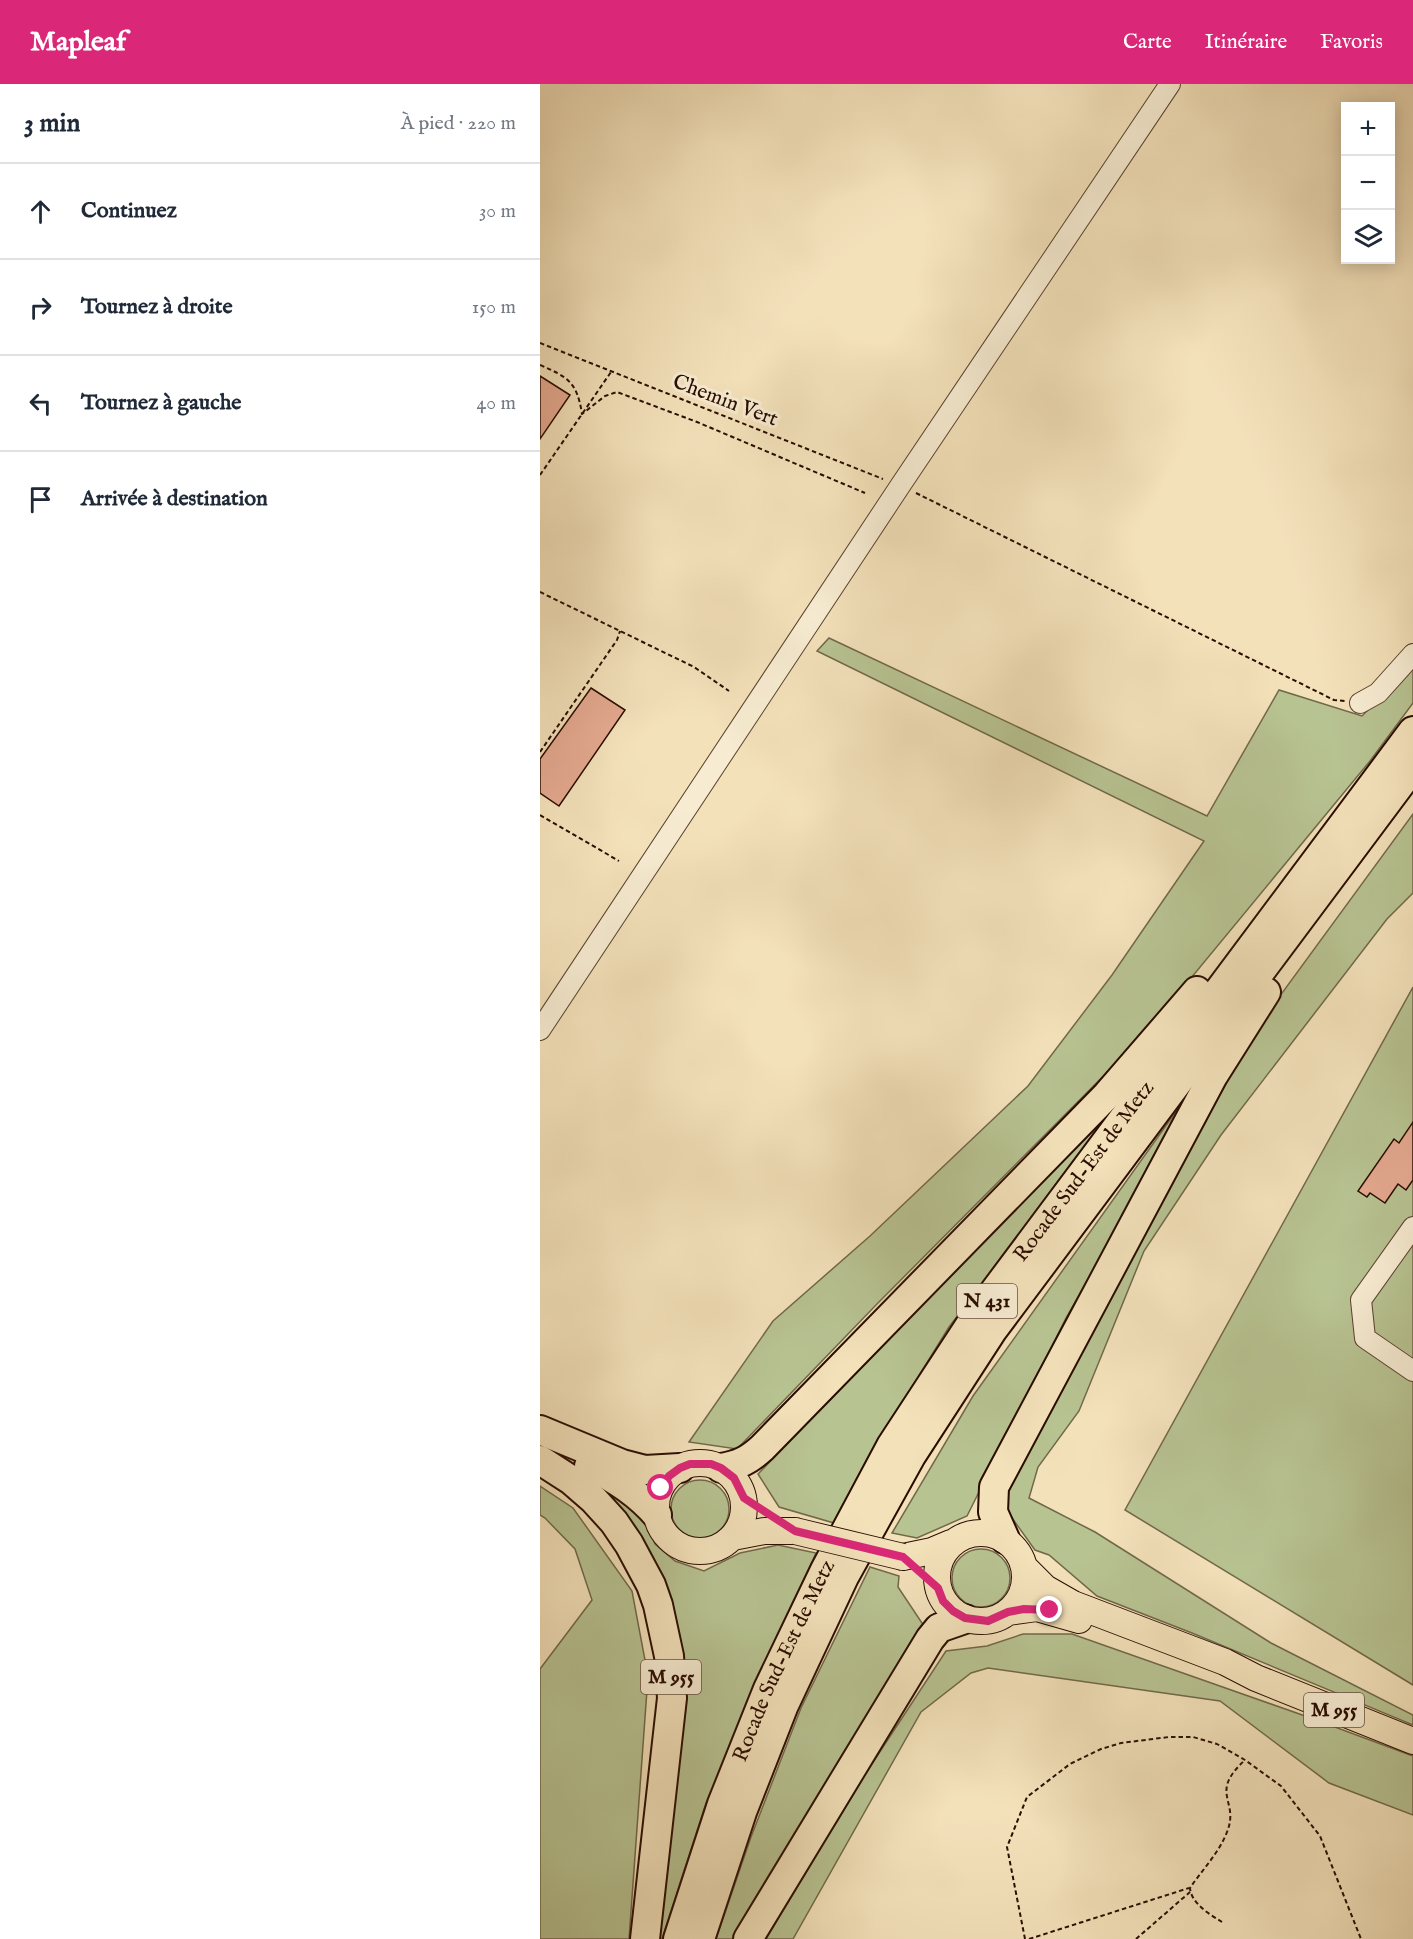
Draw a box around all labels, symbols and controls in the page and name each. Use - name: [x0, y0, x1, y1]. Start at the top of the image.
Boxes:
- text: Mapleaf: [30, 25, 126, 60]
- text: Carte: [1123, 29, 1172, 56]
- text: Itinéraire: [1205, 29, 1287, 56]
- text: Favoris: [1320, 29, 1383, 56]
- map controls: [1341, 102, 1395, 264]
- button: +: [1341, 102, 1395, 156]
- text: 3 min: [24, 107, 80, 140]
- text: À pied · 220 m: [401, 111, 516, 136]
- button: −: [1341, 156, 1395, 210]
- icon: ahead: [24, 195, 57, 228]
- text: Continuez: [81, 197, 177, 225]
- text: 30 m: [479, 199, 516, 224]
- button: layers: [1341, 210, 1395, 264]
- icon: right: [24, 291, 57, 324]
- text: Tournez à droite: [81, 293, 232, 321]
- text: 150 m: [472, 295, 516, 320]
- street label: Chemin Vert: [669, 369, 781, 433]
- icon: left: [24, 387, 57, 420]
- text: Tournez à gauche: [81, 389, 241, 417]
- text: 40 m: [477, 391, 516, 416]
- icon: arrive: [24, 483, 57, 516]
- text: Arrivée à destination: [81, 485, 268, 513]
- street label: Rocade Sud-Est de Metz: [1008, 1076, 1160, 1267]
- road number: N 431: [957, 1284, 1017, 1318]
- route start: [647, 1474, 673, 1500]
- street label: Rocade Sud-Est de Metz: [727, 1555, 842, 1766]
- route end: [1036, 1596, 1062, 1622]
- road number: M 955: [641, 1660, 701, 1694]
- road number: M 955: [1304, 1693, 1364, 1727]

